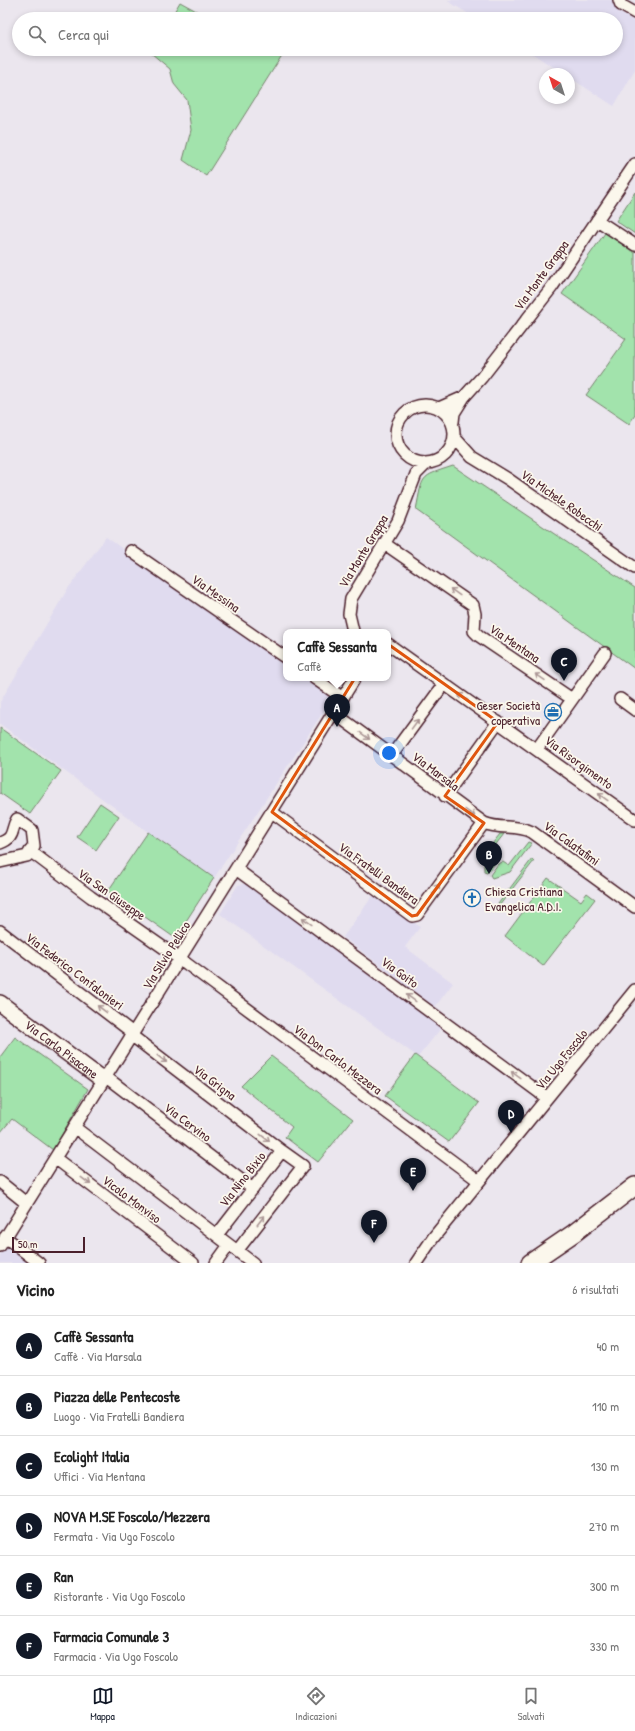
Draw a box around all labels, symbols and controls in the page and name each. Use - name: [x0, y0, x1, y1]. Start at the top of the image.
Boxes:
- search box: [12, 12, 623, 56]
- icon: search: [26, 23, 48, 45]
- text: Cerca qui: [58, 24, 109, 45]
- north arrow: [539, 68, 575, 104]
- street label: Via Monte Grappa: [510, 236, 572, 314]
- street label: Via Michele Robecchi: [517, 465, 607, 535]
- street label: Via Monte Grappa: [334, 511, 392, 591]
- street label: Via Messina: [188, 570, 244, 616]
- one-way arrow: [450, 588, 461, 596]
- street label: Via Mentana: [486, 619, 544, 667]
- popup: [283, 629, 391, 681]
- text: Caffè Sessanta: [297, 636, 377, 657]
- pin: C: [551, 648, 577, 681]
- text: Caffè: [297, 657, 321, 675]
- one-way arrow: [535, 673, 546, 681]
- one-way arrow: [458, 693, 469, 701]
- pin: A: [324, 694, 350, 727]
- place label: Geser Società coperativa: [477, 696, 540, 729]
- office icon: Geser Società coperativa: [543, 702, 563, 722]
- one-way arrow: [411, 718, 419, 729]
- street label: Via Risorgimento: [541, 731, 617, 793]
- one-way arrow: [360, 732, 371, 740]
- your location: [379, 743, 399, 763]
- street label: Via Marsala: [409, 747, 463, 795]
- one-way arrow: [598, 793, 609, 801]
- one-way arrow: [464, 809, 475, 817]
- street label: Via Calatafimi: [540, 816, 604, 870]
- one-way arrow: [298, 831, 309, 840]
- street label: Via Fratelli Bandiera: [335, 838, 423, 908]
- pin: B: [476, 841, 502, 874]
- street label: Via San Giuseppe: [74, 864, 150, 924]
- place label: Chiesa Cristiana Evangelica A.D.I.: [485, 882, 562, 915]
- one-way arrow: [432, 884, 440, 895]
- church icon: Chiesa Cristiana Evangelica A.D.I.: [462, 888, 482, 908]
- one-way arrow: [301, 916, 312, 925]
- street label: Via Silvio Pellico: [138, 917, 194, 993]
- street label: Via Federico Confalonieri: [22, 928, 128, 1014]
- street label: Via Goito: [378, 952, 422, 992]
- one-way arrow: [406, 994, 417, 1002]
- one-way arrow: [97, 1005, 108, 1013]
- street label: Via Carlo Pisacane: [21, 1016, 102, 1083]
- street label: Via Don Carlo Mezzera: [290, 1020, 386, 1098]
- street label: Via Ugo Foscolo: [531, 1025, 591, 1093]
- one-way arrow: [156, 1055, 167, 1063]
- street label: Via Grigna: [190, 1060, 240, 1104]
- one-way arrow: [511, 1071, 522, 1079]
- street label: Via Cervino: [161, 1098, 215, 1146]
- pin: D: [498, 1100, 524, 1133]
- one-way arrow: [260, 1134, 271, 1142]
- street label: Via Nino Bixio: [215, 1148, 269, 1210]
- pin: E: [400, 1158, 426, 1191]
- street label: Vicolo Monviso: [99, 1171, 165, 1227]
- one-way arrow: [80, 1177, 91, 1186]
- pin: F: [361, 1210, 387, 1243]
- one-way arrow: [257, 1215, 265, 1226]
- scale bar: [12, 1235, 85, 1254]
- text: 50 m: [18, 1237, 38, 1251]
- text: Vicino: [16, 1278, 54, 1301]
- text: 6 risultati: [572, 1280, 619, 1298]
- text: Caffè Sessanta: [54, 1326, 134, 1347]
- text: A: [26, 1337, 32, 1355]
- text: 40 m: [596, 1337, 619, 1355]
- text: Caffè · Via Marsala: [54, 1347, 142, 1365]
- text: Piazza delle Pentecoste: [54, 1386, 180, 1407]
- text: B: [26, 1397, 32, 1415]
- text: 110 m: [592, 1397, 619, 1415]
- text: Luogo · Via Fratelli Bandiera: [54, 1407, 184, 1425]
- text: Ecolight Italia: [54, 1446, 129, 1467]
- text: C: [25, 1457, 33, 1475]
- text: 130 m: [591, 1457, 619, 1475]
- text: Uffici · Via Mentana: [54, 1467, 145, 1485]
- text: NOVA M.SE Foscolo/Mezzera: [54, 1506, 210, 1527]
- text: D: [26, 1517, 32, 1535]
- text: 270 m: [589, 1517, 619, 1535]
- text: Fermata · Via Ugo Foscolo: [54, 1527, 175, 1545]
- text: Ran: [54, 1566, 73, 1587]
- text: E: [26, 1577, 32, 1595]
- text: 300 m: [590, 1577, 619, 1595]
- text: Ristorante · Via Ugo Foscolo: [54, 1587, 185, 1605]
- text: Farmacia Comunale 3: [54, 1626, 169, 1647]
- text: F: [27, 1637, 31, 1655]
- text: 330 m: [590, 1637, 619, 1655]
- text: Farmacia · Via Ugo Foscolo: [54, 1647, 178, 1665]
- tab: Mappa: [90, 1685, 115, 1723]
- tab: Indicazioni: [295, 1685, 337, 1723]
- tab: Salvati: [518, 1685, 545, 1723]

